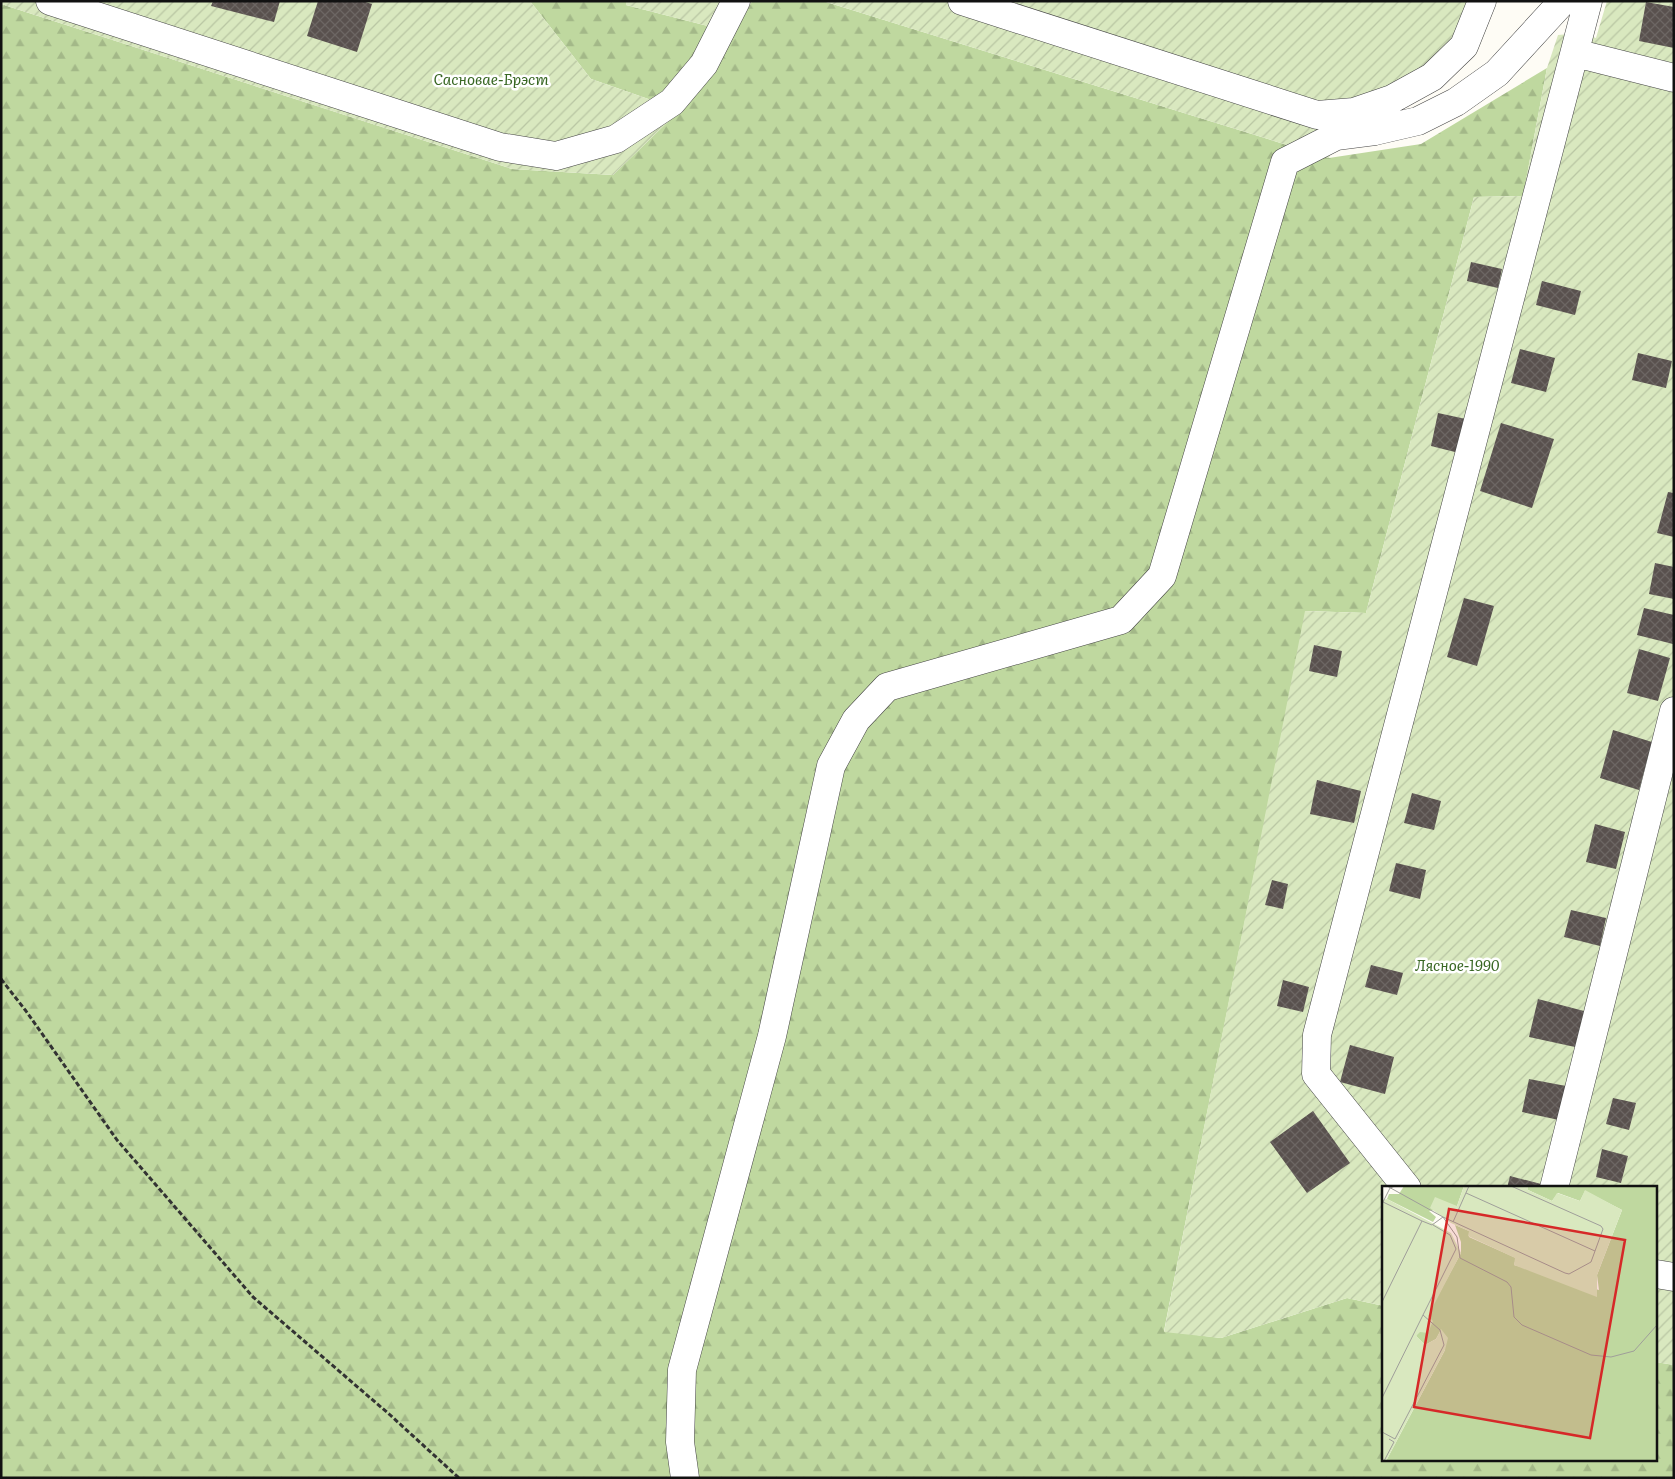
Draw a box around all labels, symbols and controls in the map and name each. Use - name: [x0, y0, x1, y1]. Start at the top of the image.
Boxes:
- park label: Сасновае-Брэст: [433, 67, 549, 90]
- park label: Лясное-1990: [1415, 953, 1500, 976]
- inset map: [1382, 1186, 1658, 1462]

